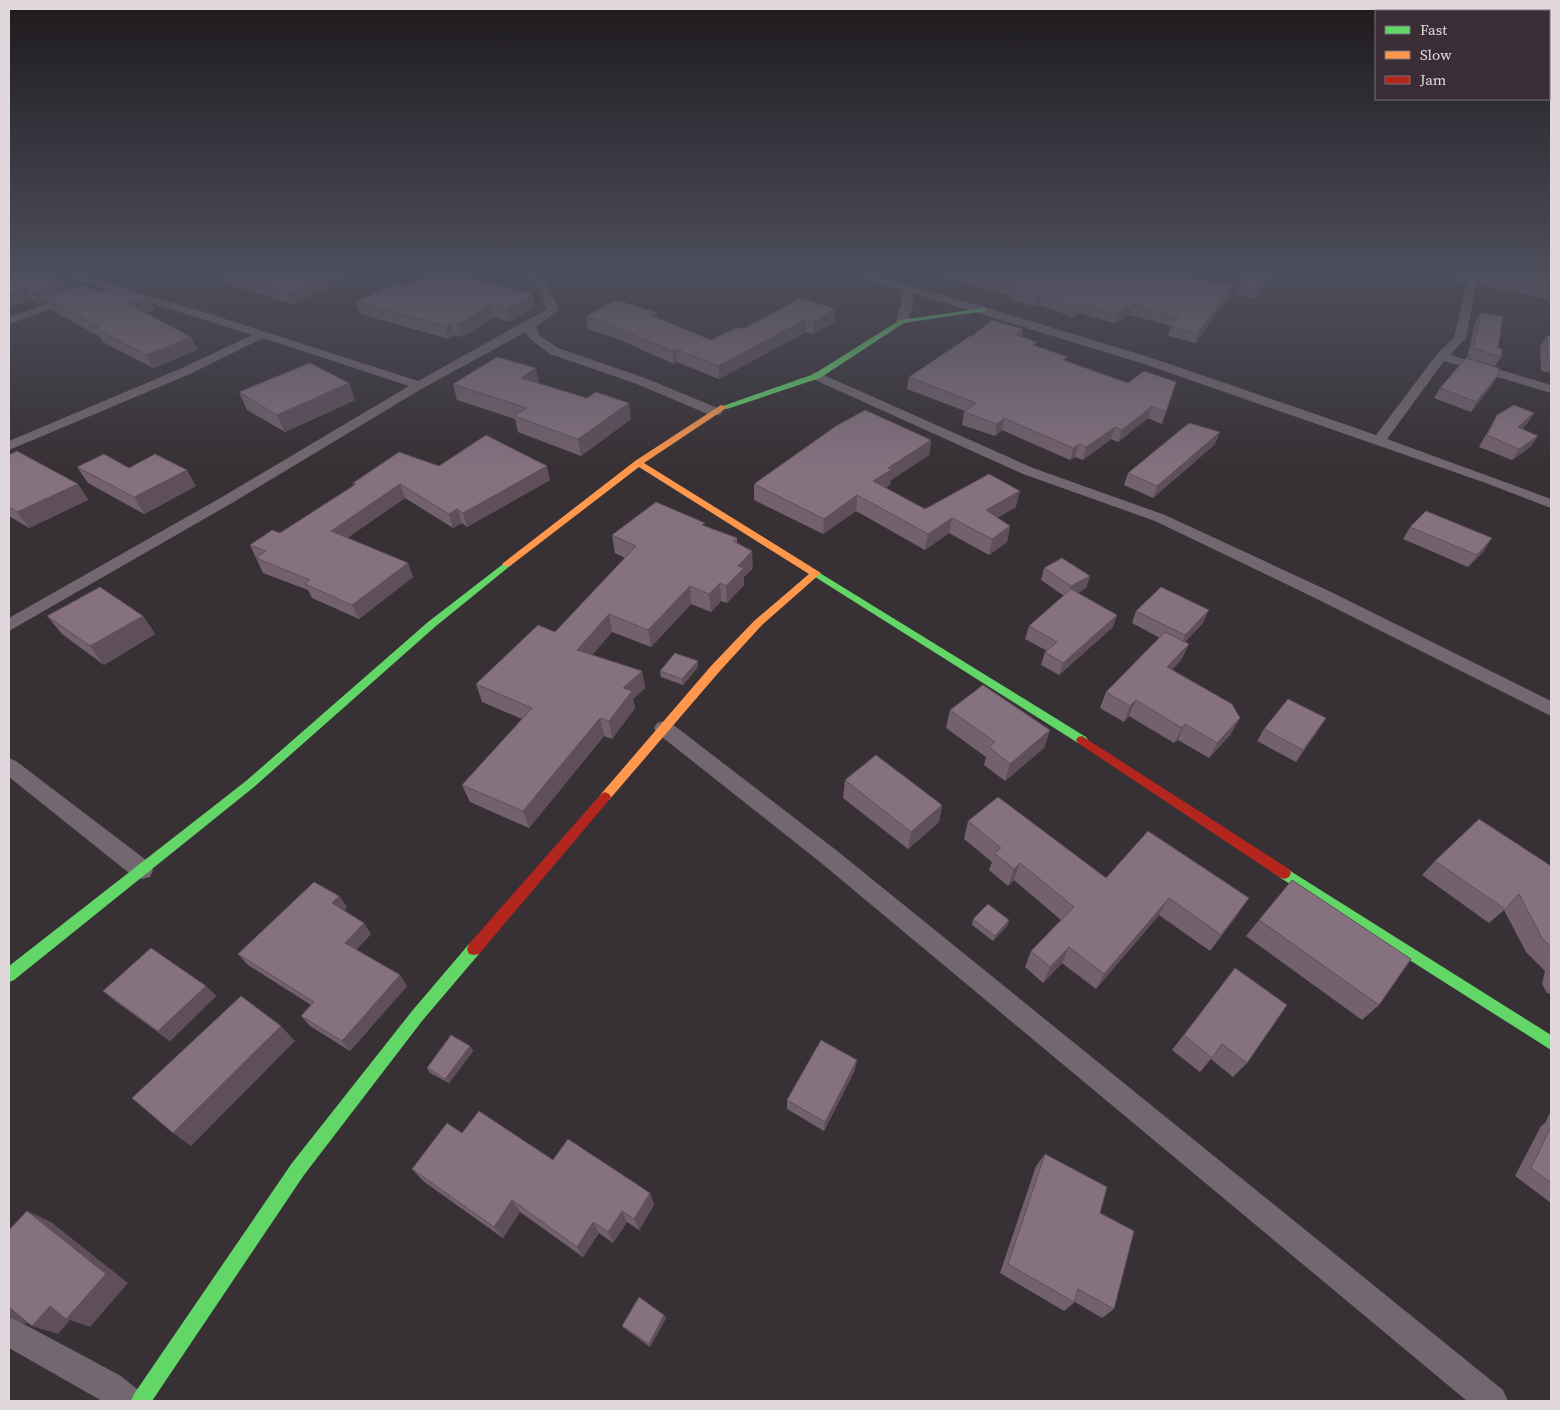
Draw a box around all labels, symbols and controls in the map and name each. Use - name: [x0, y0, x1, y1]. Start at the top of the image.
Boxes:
- legend: [1375, 10, 1550, 100]
- text: Fast: [1420, 19, 1447, 40]
- text: Slow: [1420, 44, 1452, 65]
- text: Jam: [1419, 69, 1447, 90]

